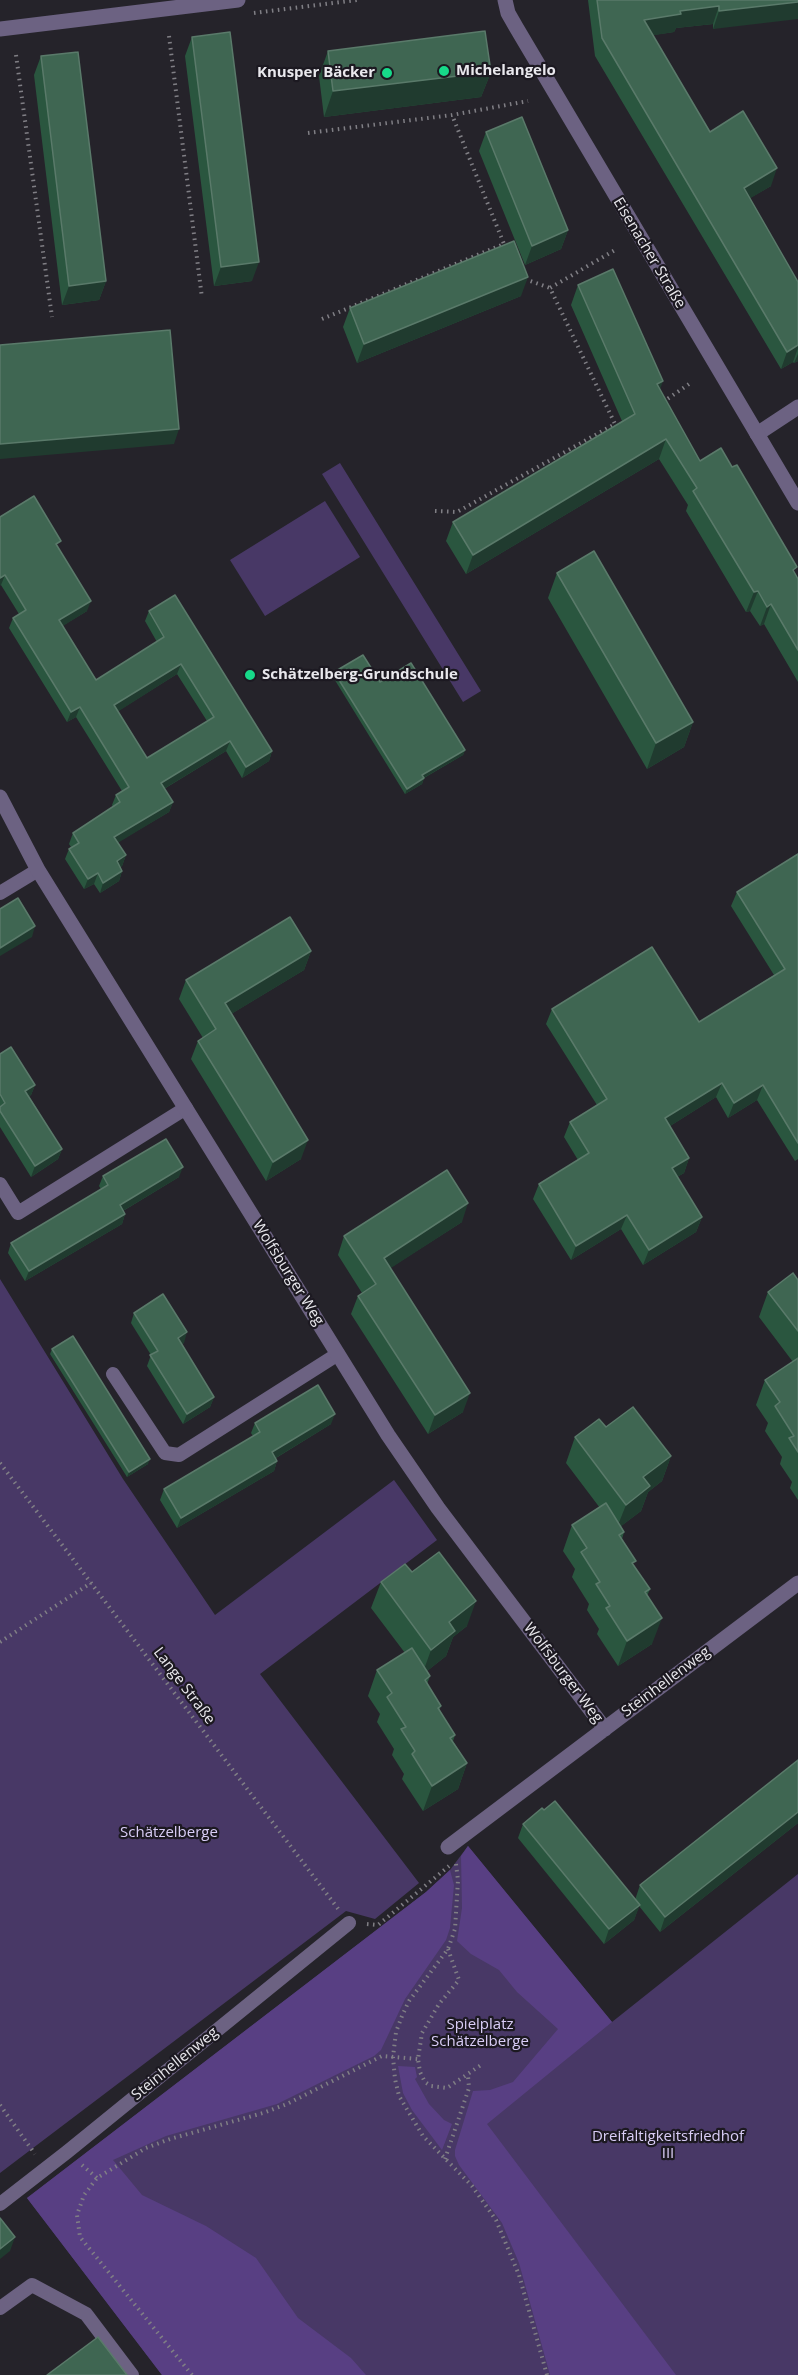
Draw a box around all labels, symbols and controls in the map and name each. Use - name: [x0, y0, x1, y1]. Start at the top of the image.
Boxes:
- place label: Michelangelo: [456, 62, 556, 80]
- place label: Knusper Bäcker: [257, 64, 375, 82]
- marker: Michelangelo: [437, 64, 451, 78]
- marker: Knusper Bäcker: [380, 66, 394, 80]
- street label: Eisenacher Straße: [609, 194, 689, 312]
- place label: Schätzelberg-Grundschule: [262, 666, 458, 684]
- marker: Schätzelberg-Grundschule: [243, 668, 257, 682]
- street label: Wolfsburger Weg: [248, 1217, 328, 1329]
- street label: Wolfsburger Weg: [520, 1620, 606, 1726]
- street label: Steinhellenweg: [618, 1643, 714, 1721]
- street label: Lange Straße: [149, 1644, 219, 1728]
- park label: Schätzelberge: [120, 1824, 218, 1842]
- park label: Spielplatz Schätzelberge: [431, 2016, 529, 2051]
- street label: Steinhellenweg: [128, 2024, 222, 2104]
- park label: Dreifaltigkeitsfriedhof III: [592, 2128, 744, 2163]

